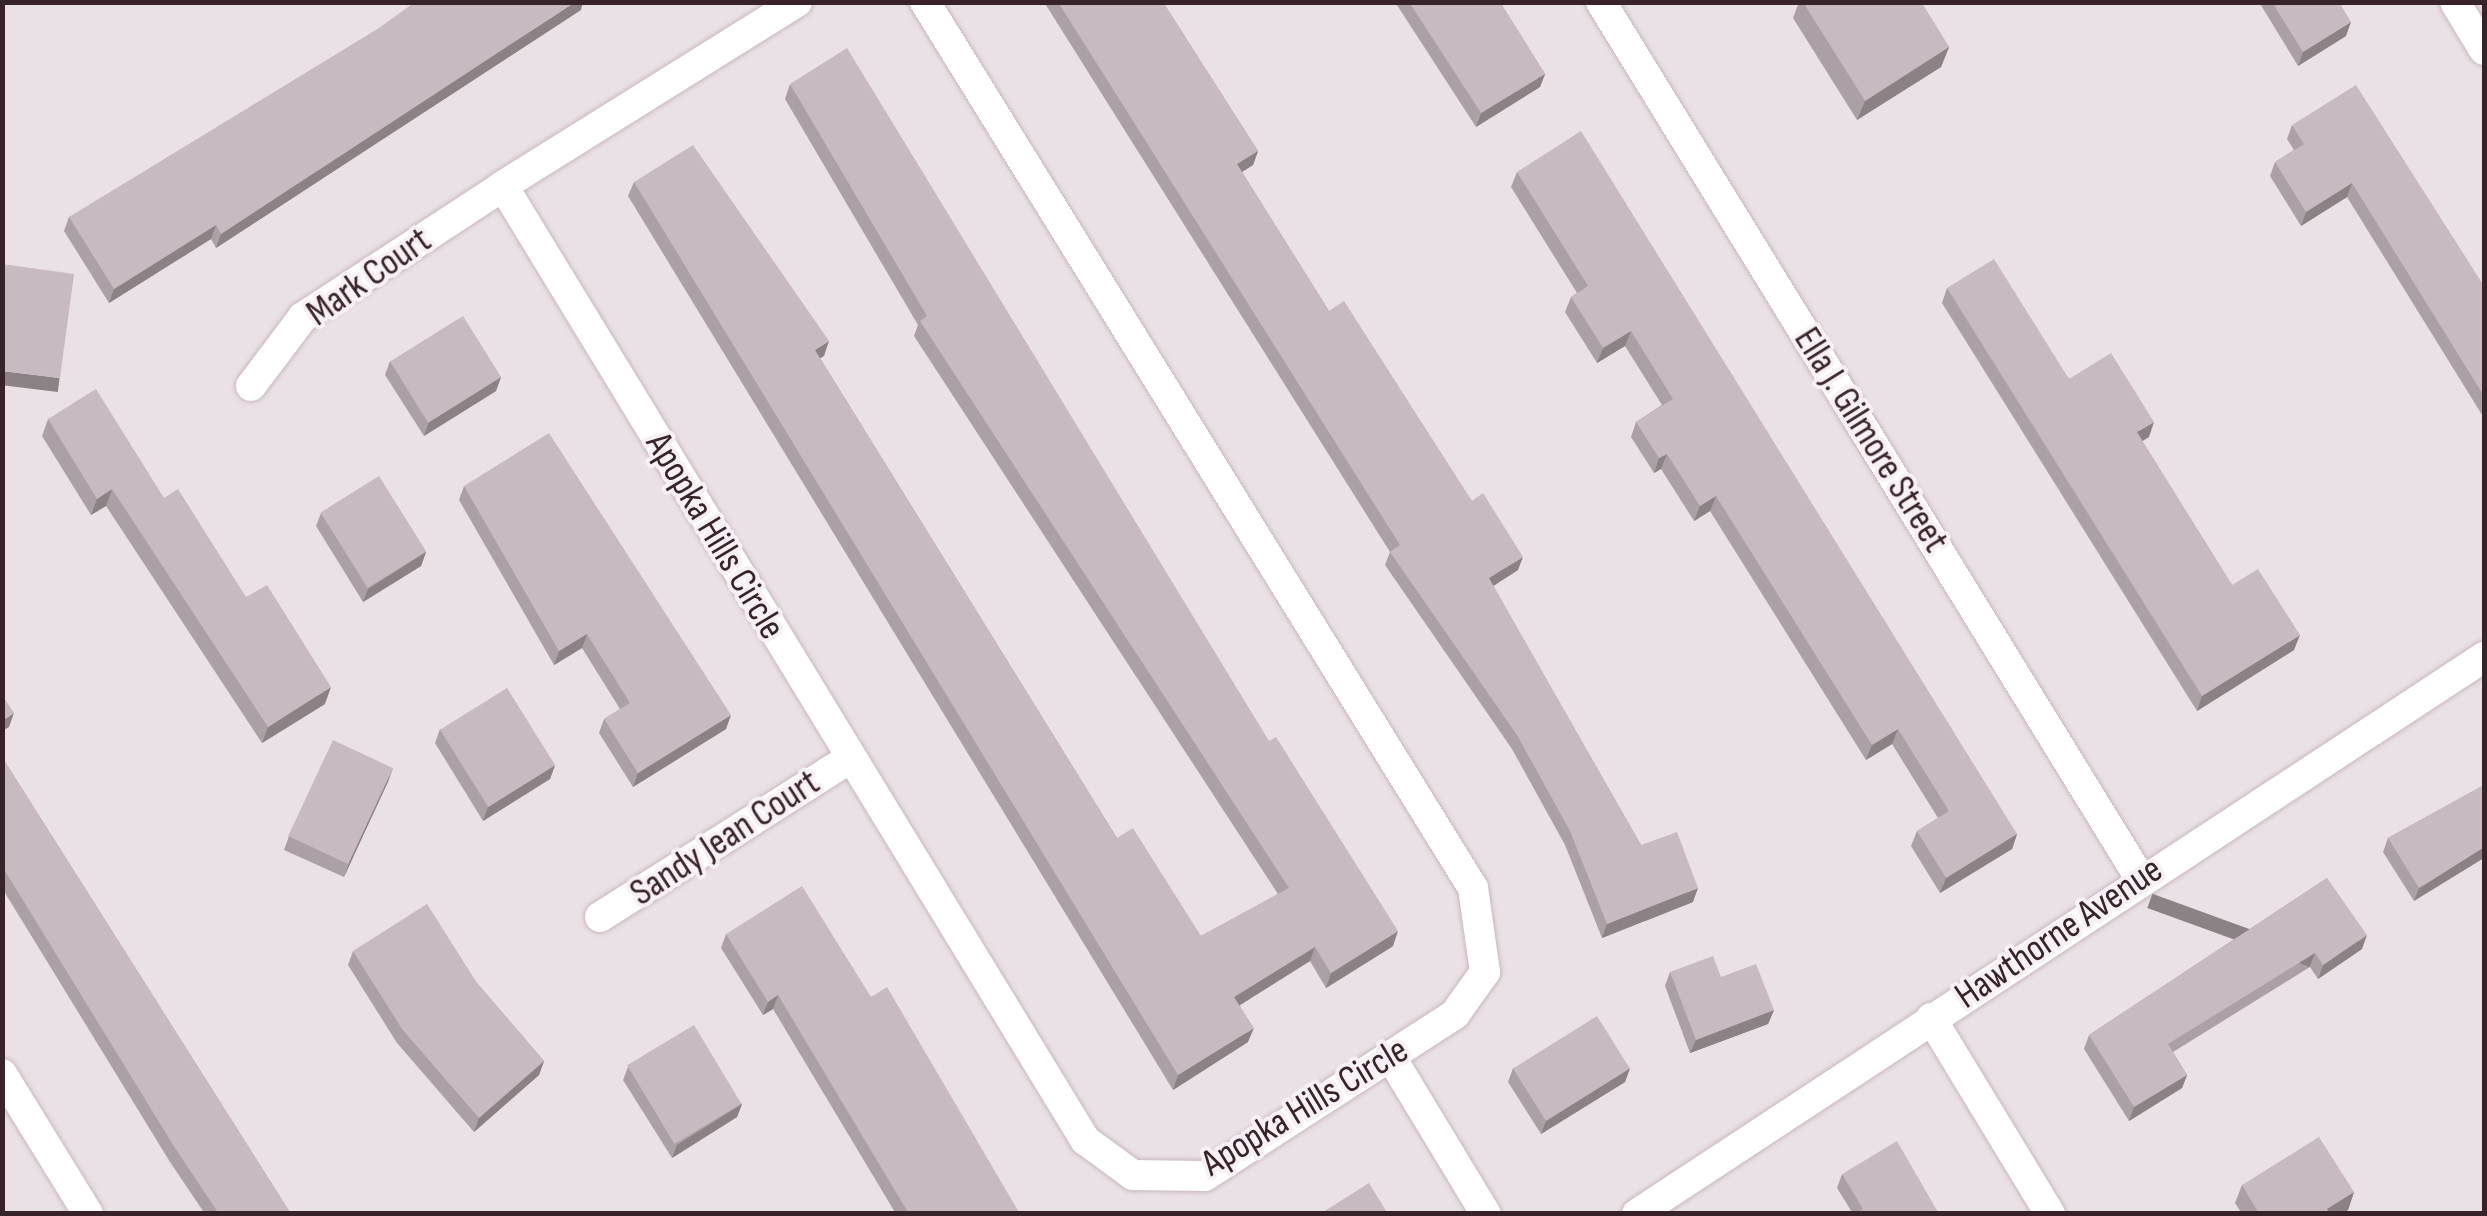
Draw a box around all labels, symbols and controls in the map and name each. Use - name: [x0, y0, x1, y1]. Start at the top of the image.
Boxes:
- street label: Mark Court: [298, 218, 440, 336]
- street label: Ella J. Gilmore Street: [1784, 319, 1958, 561]
- street label: Apopka Hills Circle: [635, 424, 795, 648]
- street label: Sandy Jean Court: [622, 760, 828, 916]
- street label: Hawthorne Avenue: [1947, 847, 2171, 1019]
- street label: Apopka Hills Circle: [1193, 1027, 1417, 1187]

